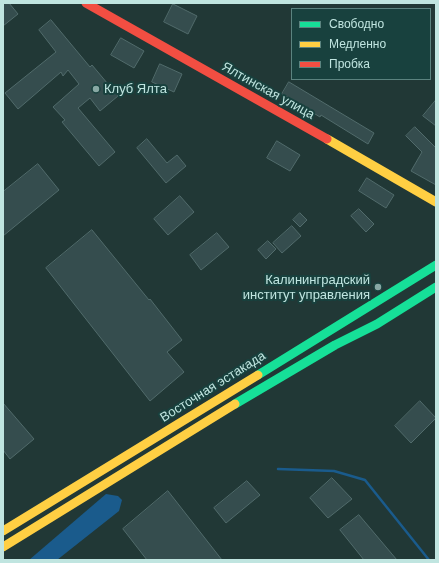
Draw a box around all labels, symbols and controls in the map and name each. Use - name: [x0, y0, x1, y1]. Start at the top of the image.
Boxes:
- legend: [291, 8, 431, 80]
- text: Свободно: [329, 17, 384, 31]
- text: Медленно: [329, 37, 386, 51]
- text: Пробка: [329, 57, 370, 71]
- street label: Ялтинская улица: [219, 59, 317, 123]
- place label: Клуб Ялта: [104, 81, 167, 97]
- marker: Клуб Ялта: [91, 84, 101, 94]
- place label: Калининградский институт управления: [243, 272, 370, 303]
- marker: Калининградский институт управления: [373, 282, 383, 292]
- street label: Восточная эстакада: [157, 348, 269, 426]

